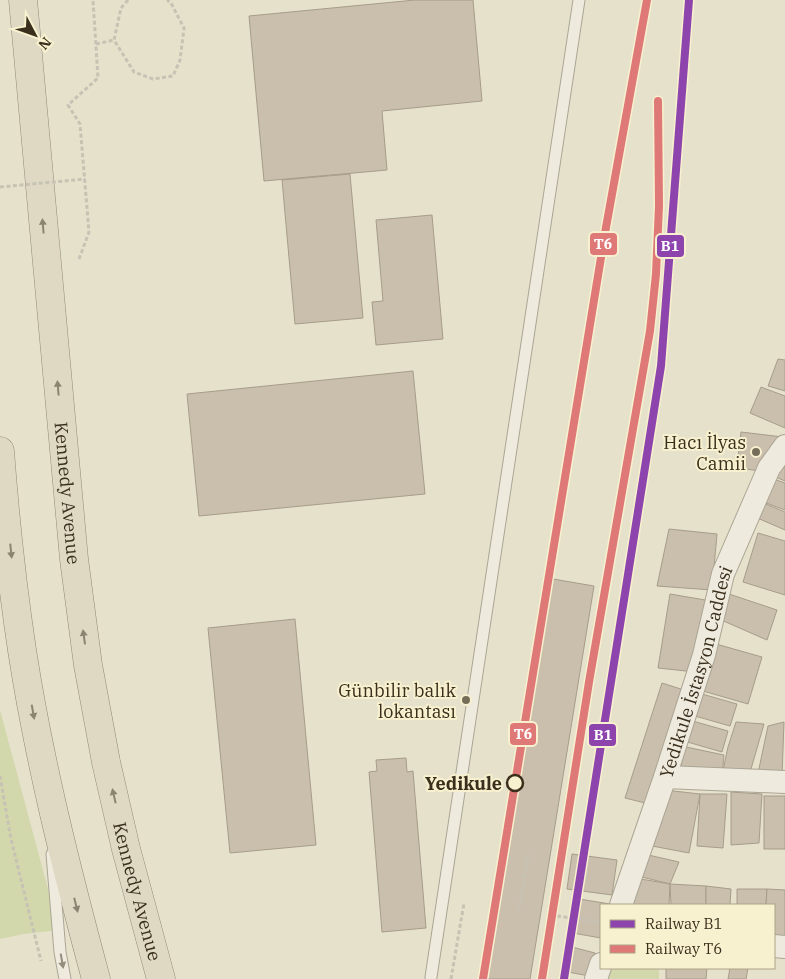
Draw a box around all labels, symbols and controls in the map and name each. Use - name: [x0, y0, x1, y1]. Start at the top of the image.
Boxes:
- north arrow: [10, 10, 60, 60]
- text: N: [34, 33, 55, 54]
- one-way arrow: [39, 218, 47, 234]
- line badge: T6: [589, 232, 618, 256]
- line badge: B1: [656, 234, 685, 258]
- text: T6: [594, 235, 612, 253]
- text: B1: [661, 237, 679, 255]
- one-way arrow: [54, 380, 62, 396]
- street label: Kennedy Avenue: [50, 421, 86, 566]
- place label: Hacı İlyas Camii: [663, 431, 746, 475]
- marker: Hacı İlyas Camii: [750, 446, 762, 458]
- one-way arrow: [7, 544, 15, 560]
- street label: Yedikule İstasyon Caddesi: [654, 562, 737, 781]
- one-way arrow: [80, 628, 88, 644]
- place label: Günbilir balık lokantası: [338, 679, 456, 723]
- marker: Günbilir balık lokantası: [460, 694, 472, 706]
- one-way arrow: [30, 705, 38, 721]
- line badge: T6: [509, 722, 537, 746]
- line badge: B1: [588, 723, 617, 747]
- text: T6: [514, 725, 532, 743]
- text: B1: [594, 726, 612, 744]
- place label: Yedikule: [425, 772, 502, 795]
- marker: Yedikule: [506, 774, 524, 792]
- one-way arrow: [110, 789, 118, 804]
- street label: Kennedy Avenue: [109, 820, 167, 963]
- one-way arrow: [72, 897, 80, 912]
- legend: [600, 904, 775, 969]
- text: Railway B1: [645, 914, 723, 933]
- text: Railway T6: [645, 939, 722, 958]
- one-way arrow: [58, 953, 66, 969]

